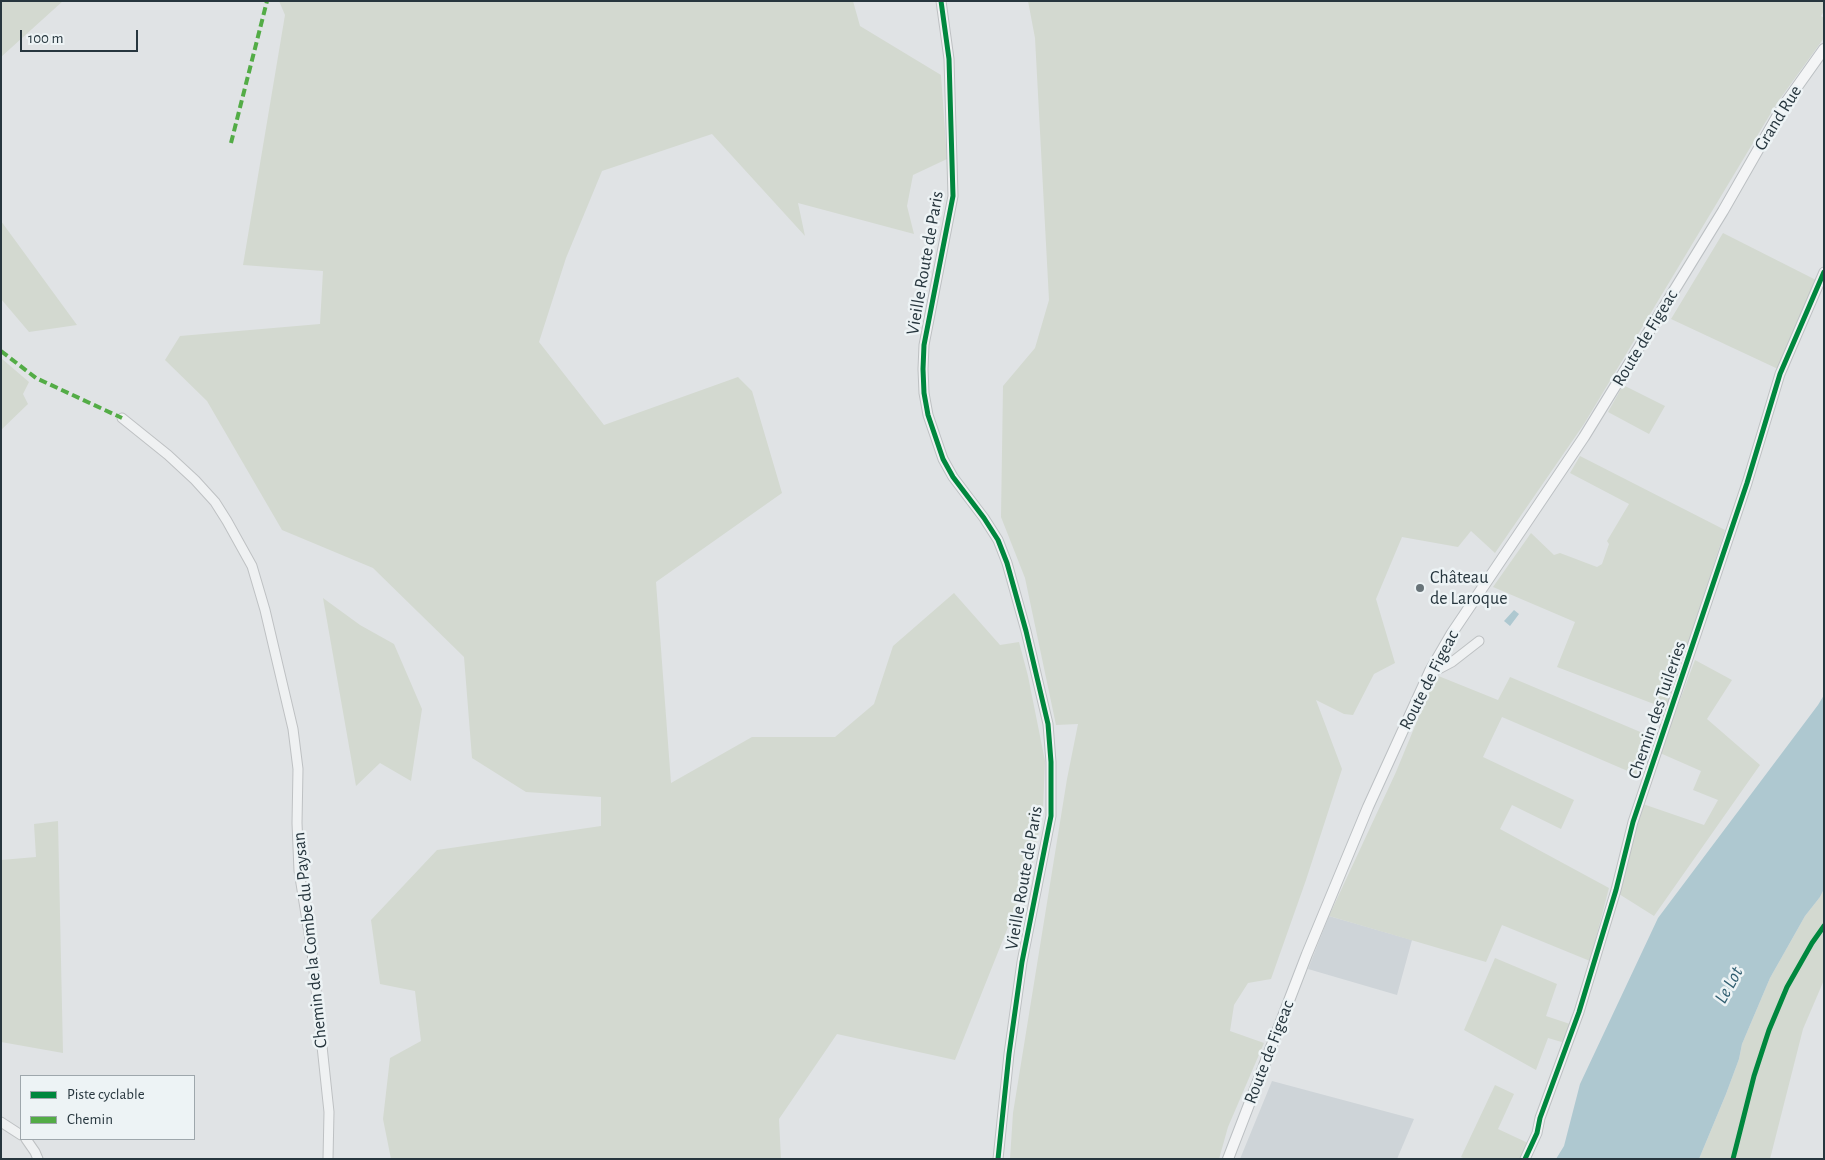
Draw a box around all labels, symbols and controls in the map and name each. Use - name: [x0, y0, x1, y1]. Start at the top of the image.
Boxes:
- scale bar: [22, 20, 140, 52]
- text: 100 m: [28, 31, 63, 46]
- street label: Grand Rue: [1750, 81, 1806, 155]
- street label: Vieille Route de Paris: [902, 189, 948, 337]
- street label: Route de Figeac: [1608, 286, 1682, 390]
- place label: Château de Laroque: [1430, 567, 1507, 610]
- marker: Château de Laroque: [1414, 582, 1426, 594]
- street label: Route de Figeac: [1395, 626, 1463, 734]
- street label: Chemin des Tuileries: [1623, 638, 1691, 782]
- street label: Vieille Route de Paris: [1001, 804, 1047, 952]
- street label: Chemin de la Combe du Paysan: [288, 831, 332, 1049]
- water label: Le Lot: [1710, 963, 1748, 1007]
- street label: Route de Figeac: [1239, 997, 1299, 1107]
- legend: [20, 1075, 195, 1140]
- text: Piste cyclable: [67, 1087, 145, 1102]
- text: Chemin: [67, 1112, 113, 1127]

